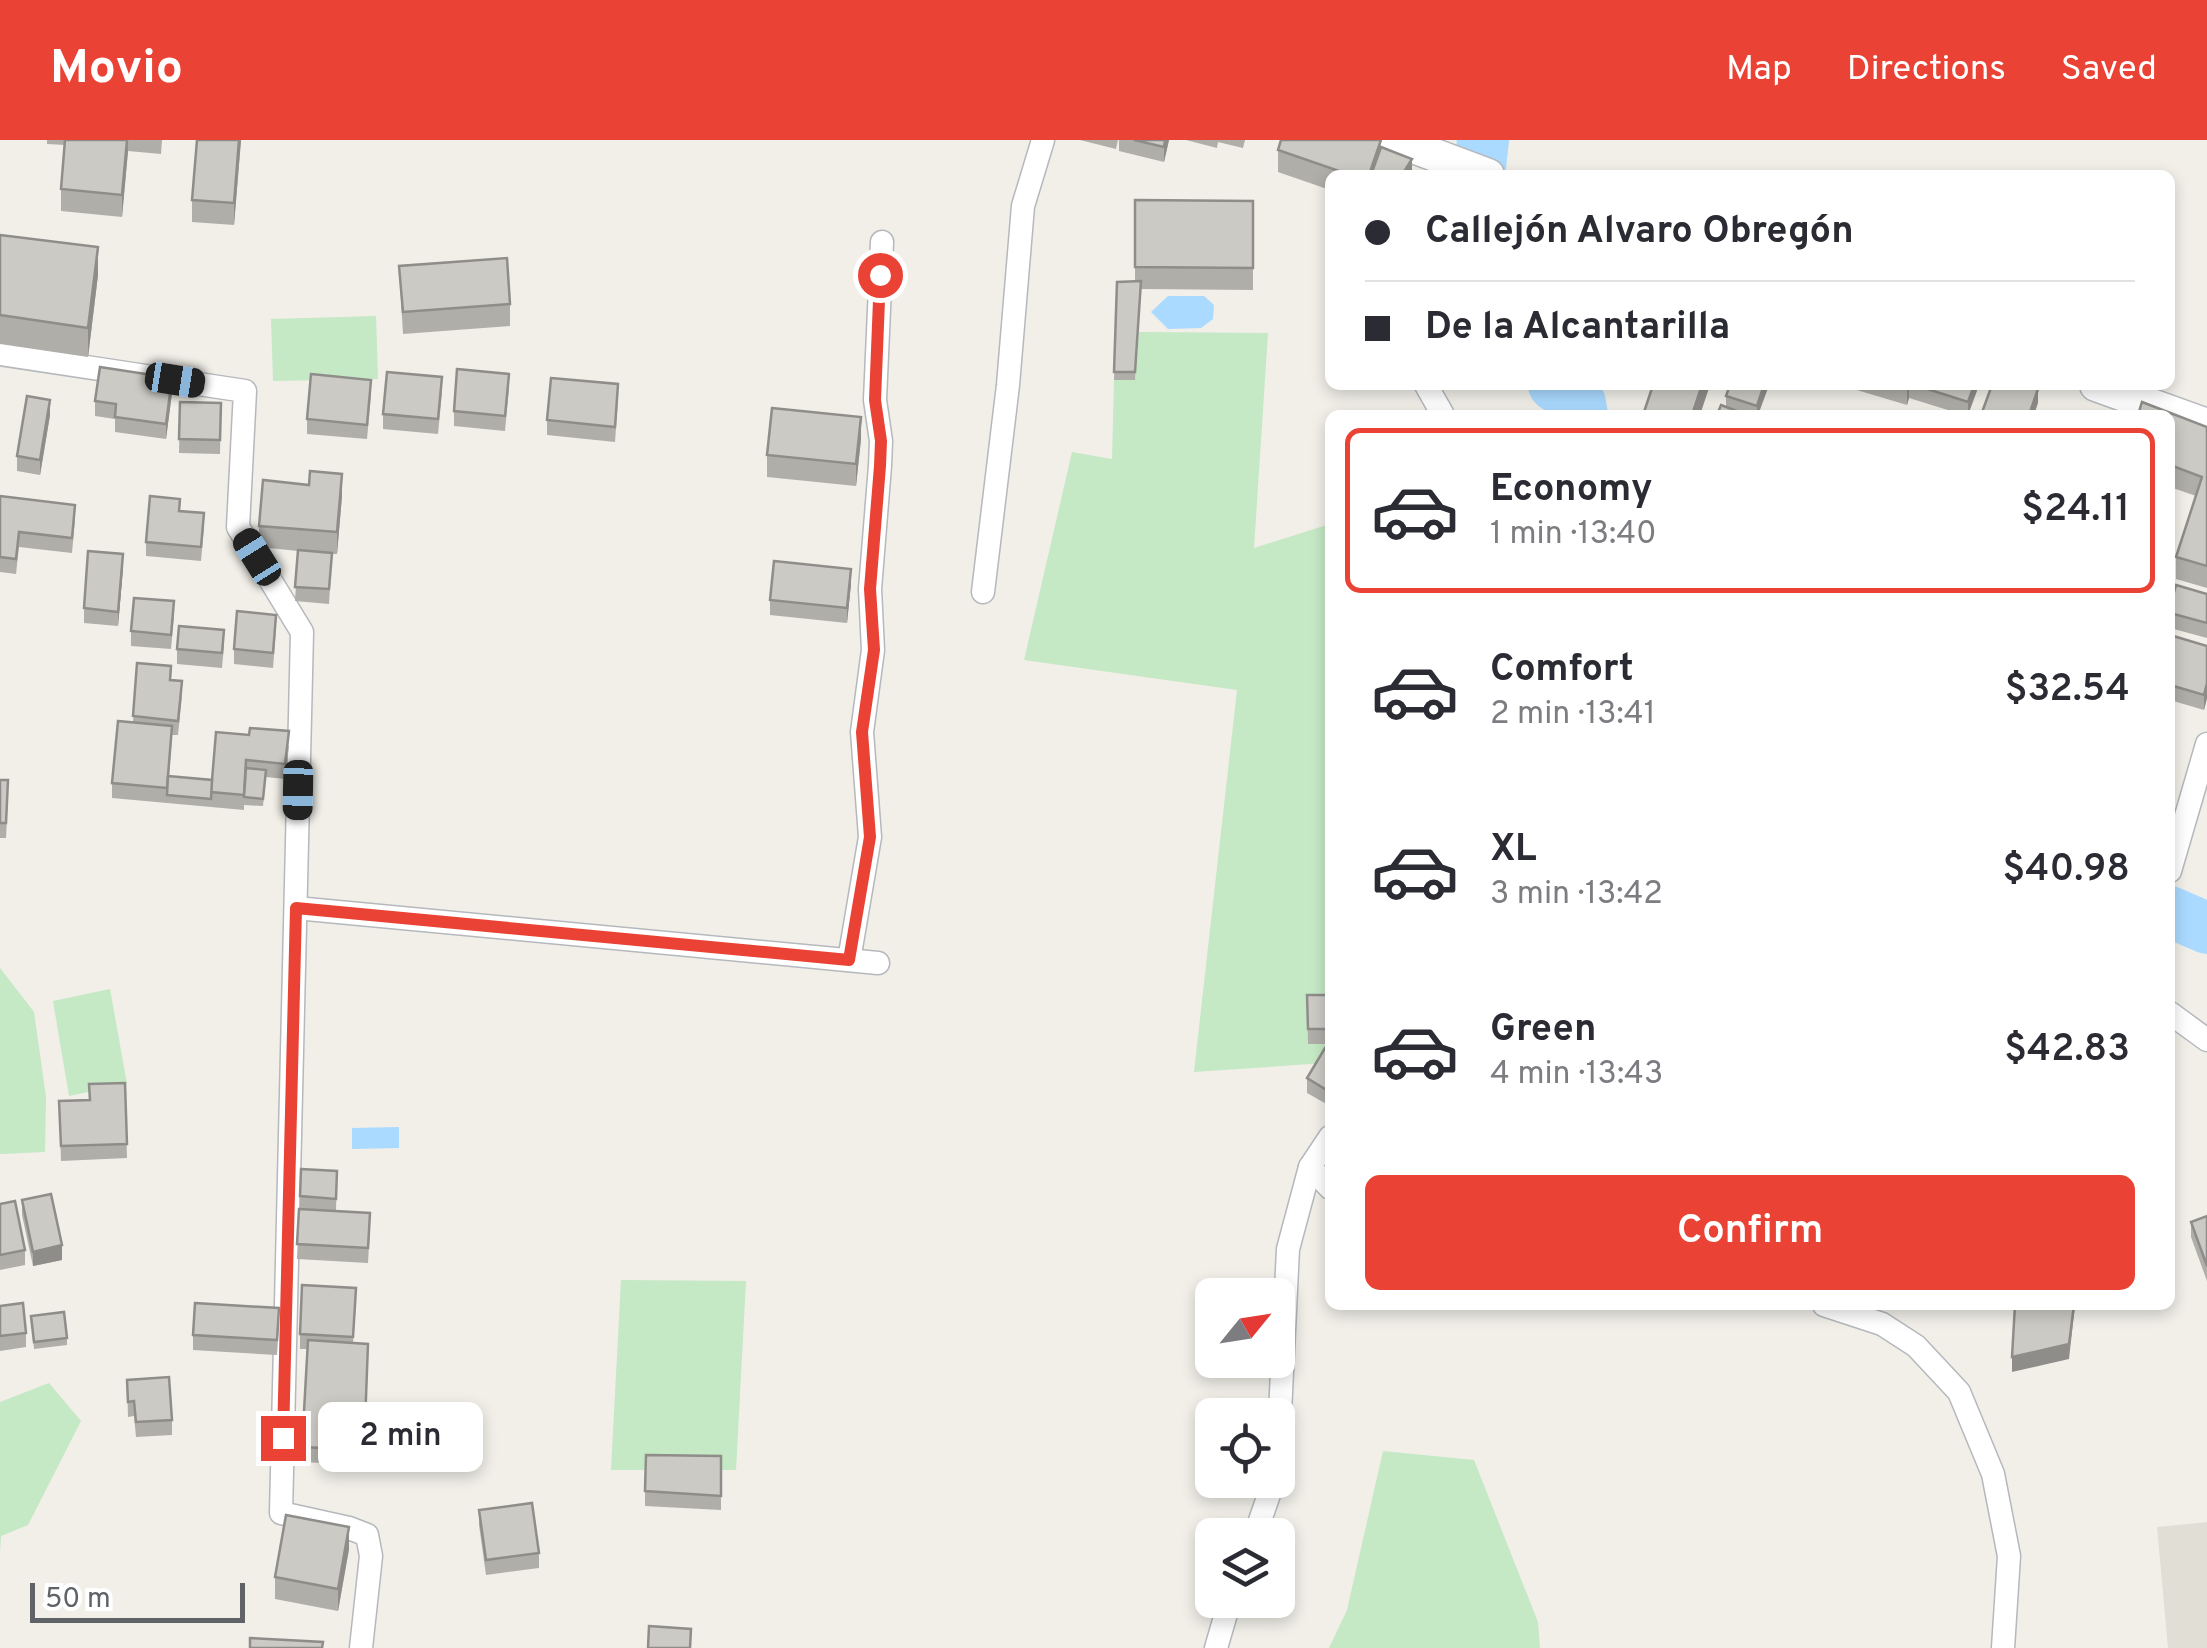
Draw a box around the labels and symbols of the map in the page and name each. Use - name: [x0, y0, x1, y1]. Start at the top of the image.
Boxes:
- route start: [858, 253, 903, 298]
- car: [143, 360, 207, 400]
- car: [228, 524, 286, 590]
- car: [282, 760, 314, 820]
- north arrow: [1195, 1278, 1295, 1378]
- callout: 2 min: [318, 1403, 483, 1473]
- route end: [261, 1416, 306, 1461]
- scale bar: [30, 1578, 245, 1622]

